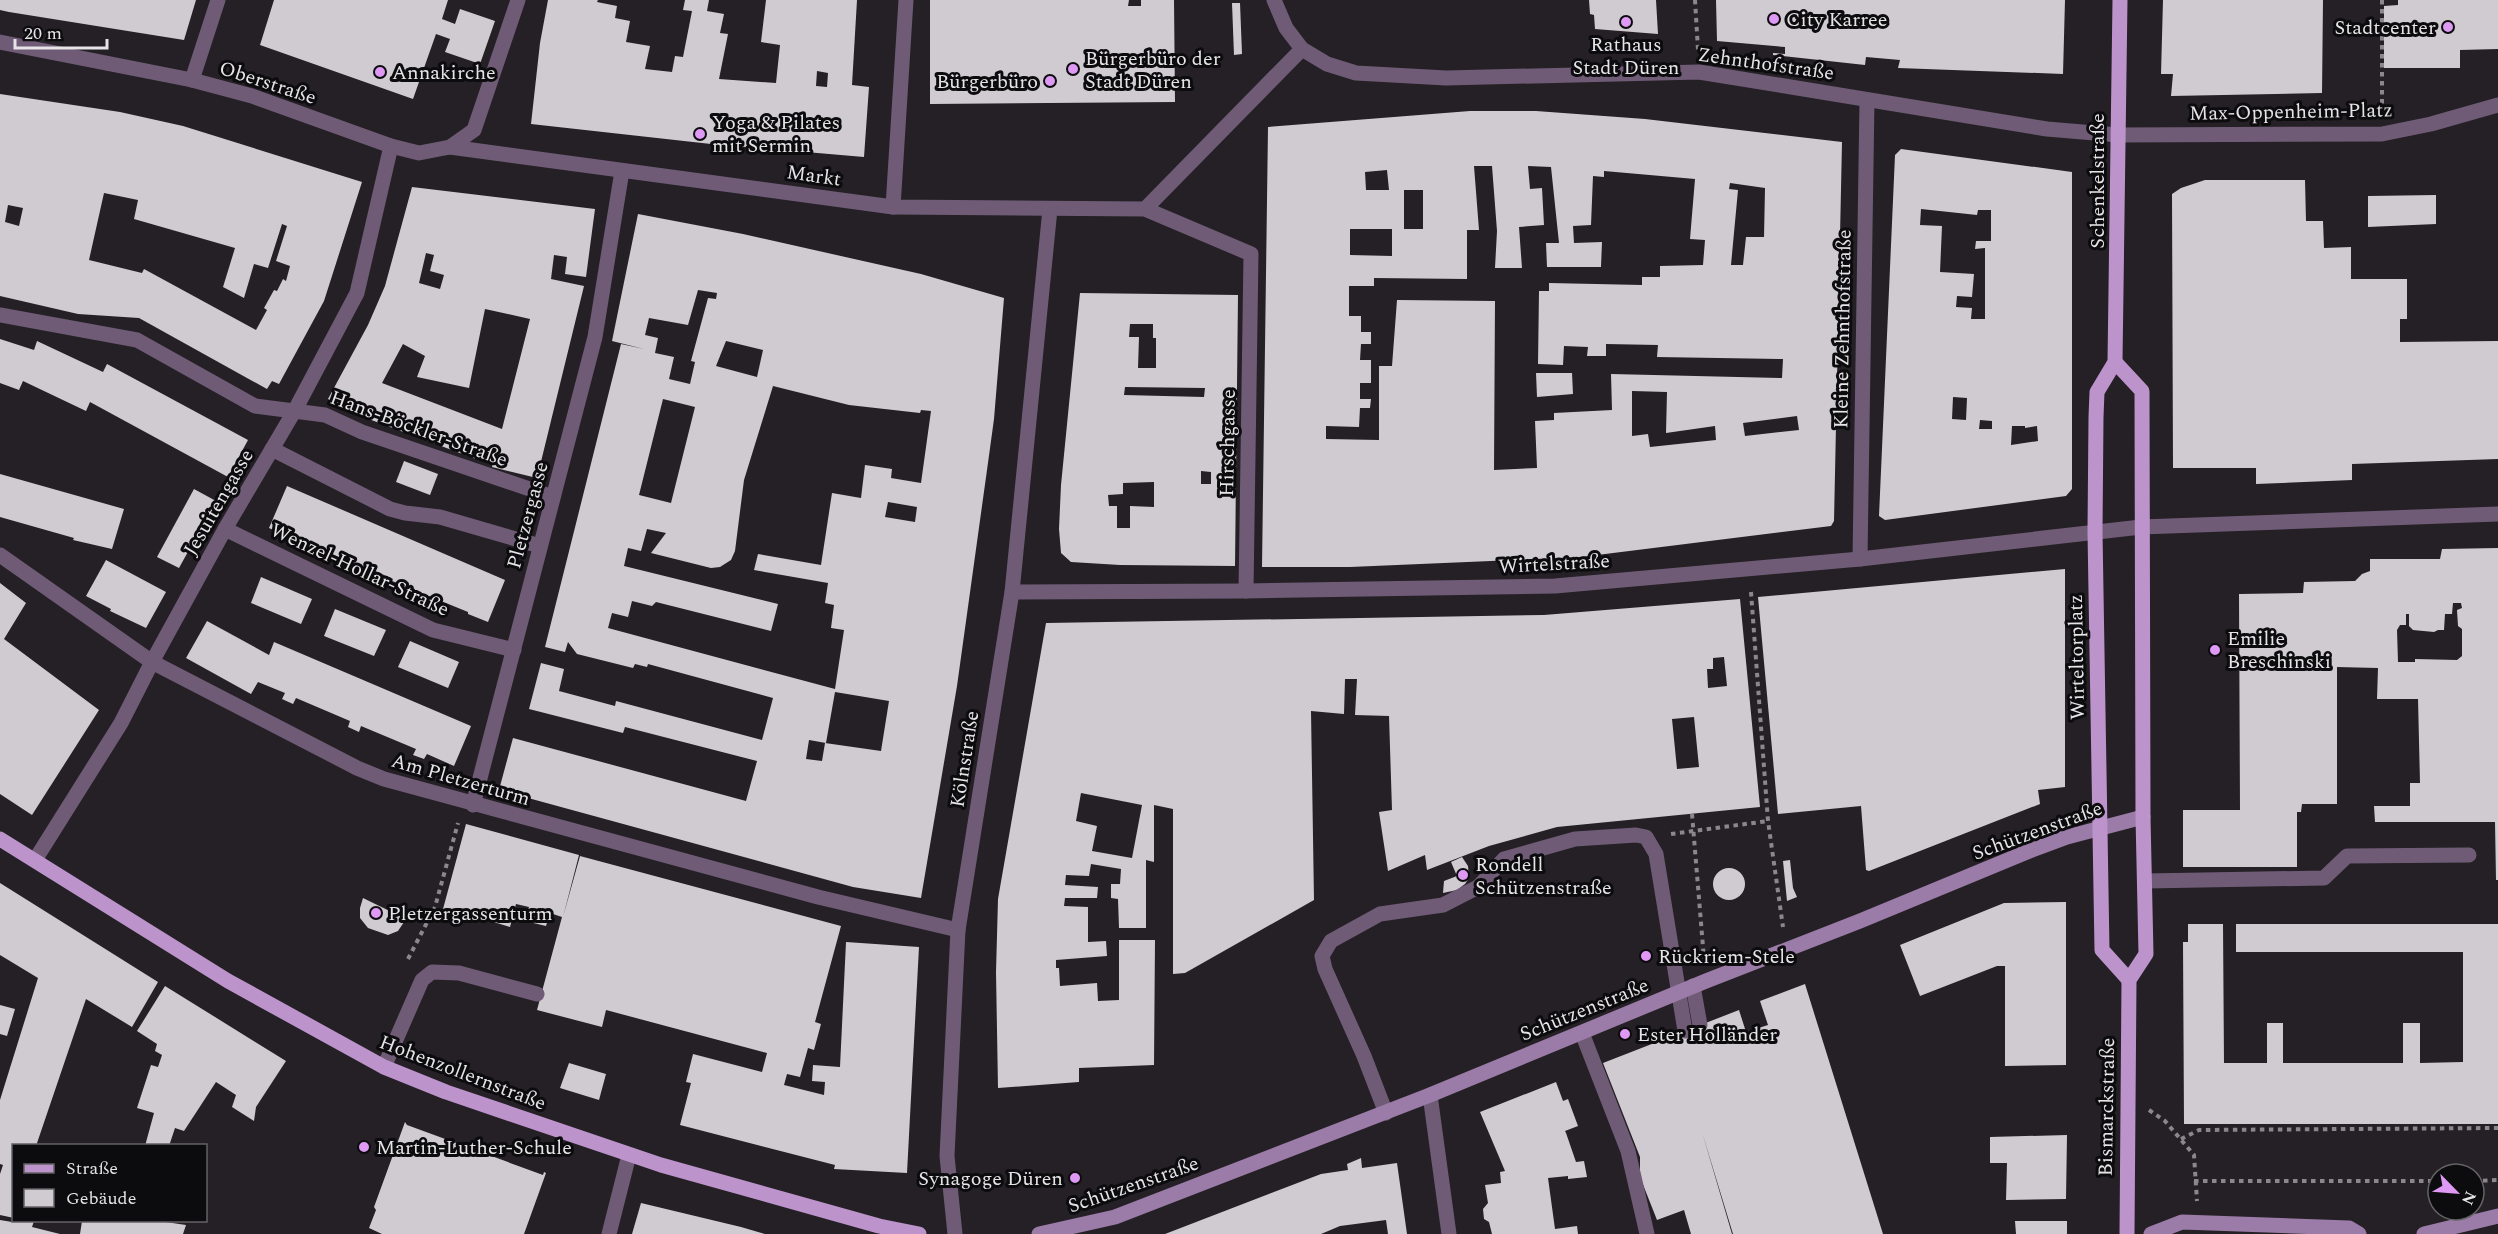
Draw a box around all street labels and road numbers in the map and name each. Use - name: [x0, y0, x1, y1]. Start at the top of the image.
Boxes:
- street label: Zehnthofstraße: [1696, 40, 1836, 88]
- street label: Oberstraße: [215, 53, 320, 113]
- street label: Max-Oppenheim-Platz: [2189, 95, 2393, 129]
- street label: Schenkelstraße: [2083, 113, 2113, 249]
- street label: Markt: [785, 157, 843, 195]
- street label: Kleine Zehnthofstraße: [1826, 229, 1860, 429]
- street label: Hans-Böckler-Straße: [326, 383, 512, 475]
- street label: Hirschgasse: [1212, 389, 1244, 497]
- street label: Jesuitengasse: [176, 444, 262, 561]
- street label: Pletzergasse: [499, 458, 557, 572]
- street label: Wenzel-Hollar-Straße: [265, 515, 454, 625]
- street label: Wirtelstraße: [1498, 546, 1611, 582]
- street label: Wirteltorplatz: [2061, 594, 2093, 720]
- street label: Kölnstraße: [943, 709, 987, 810]
- street label: Am Pletzerturm: [388, 746, 534, 814]
- street label: Schützenstraße: [1968, 793, 2107, 868]
- street label: Schützenstraße: [1515, 970, 1653, 1049]
- street label: Hohenzollernstraße: [375, 1027, 550, 1119]
- street label: Bismarckstraße: [2091, 1037, 2123, 1177]
- street label: Schützenstraße: [1064, 1149, 1203, 1221]

